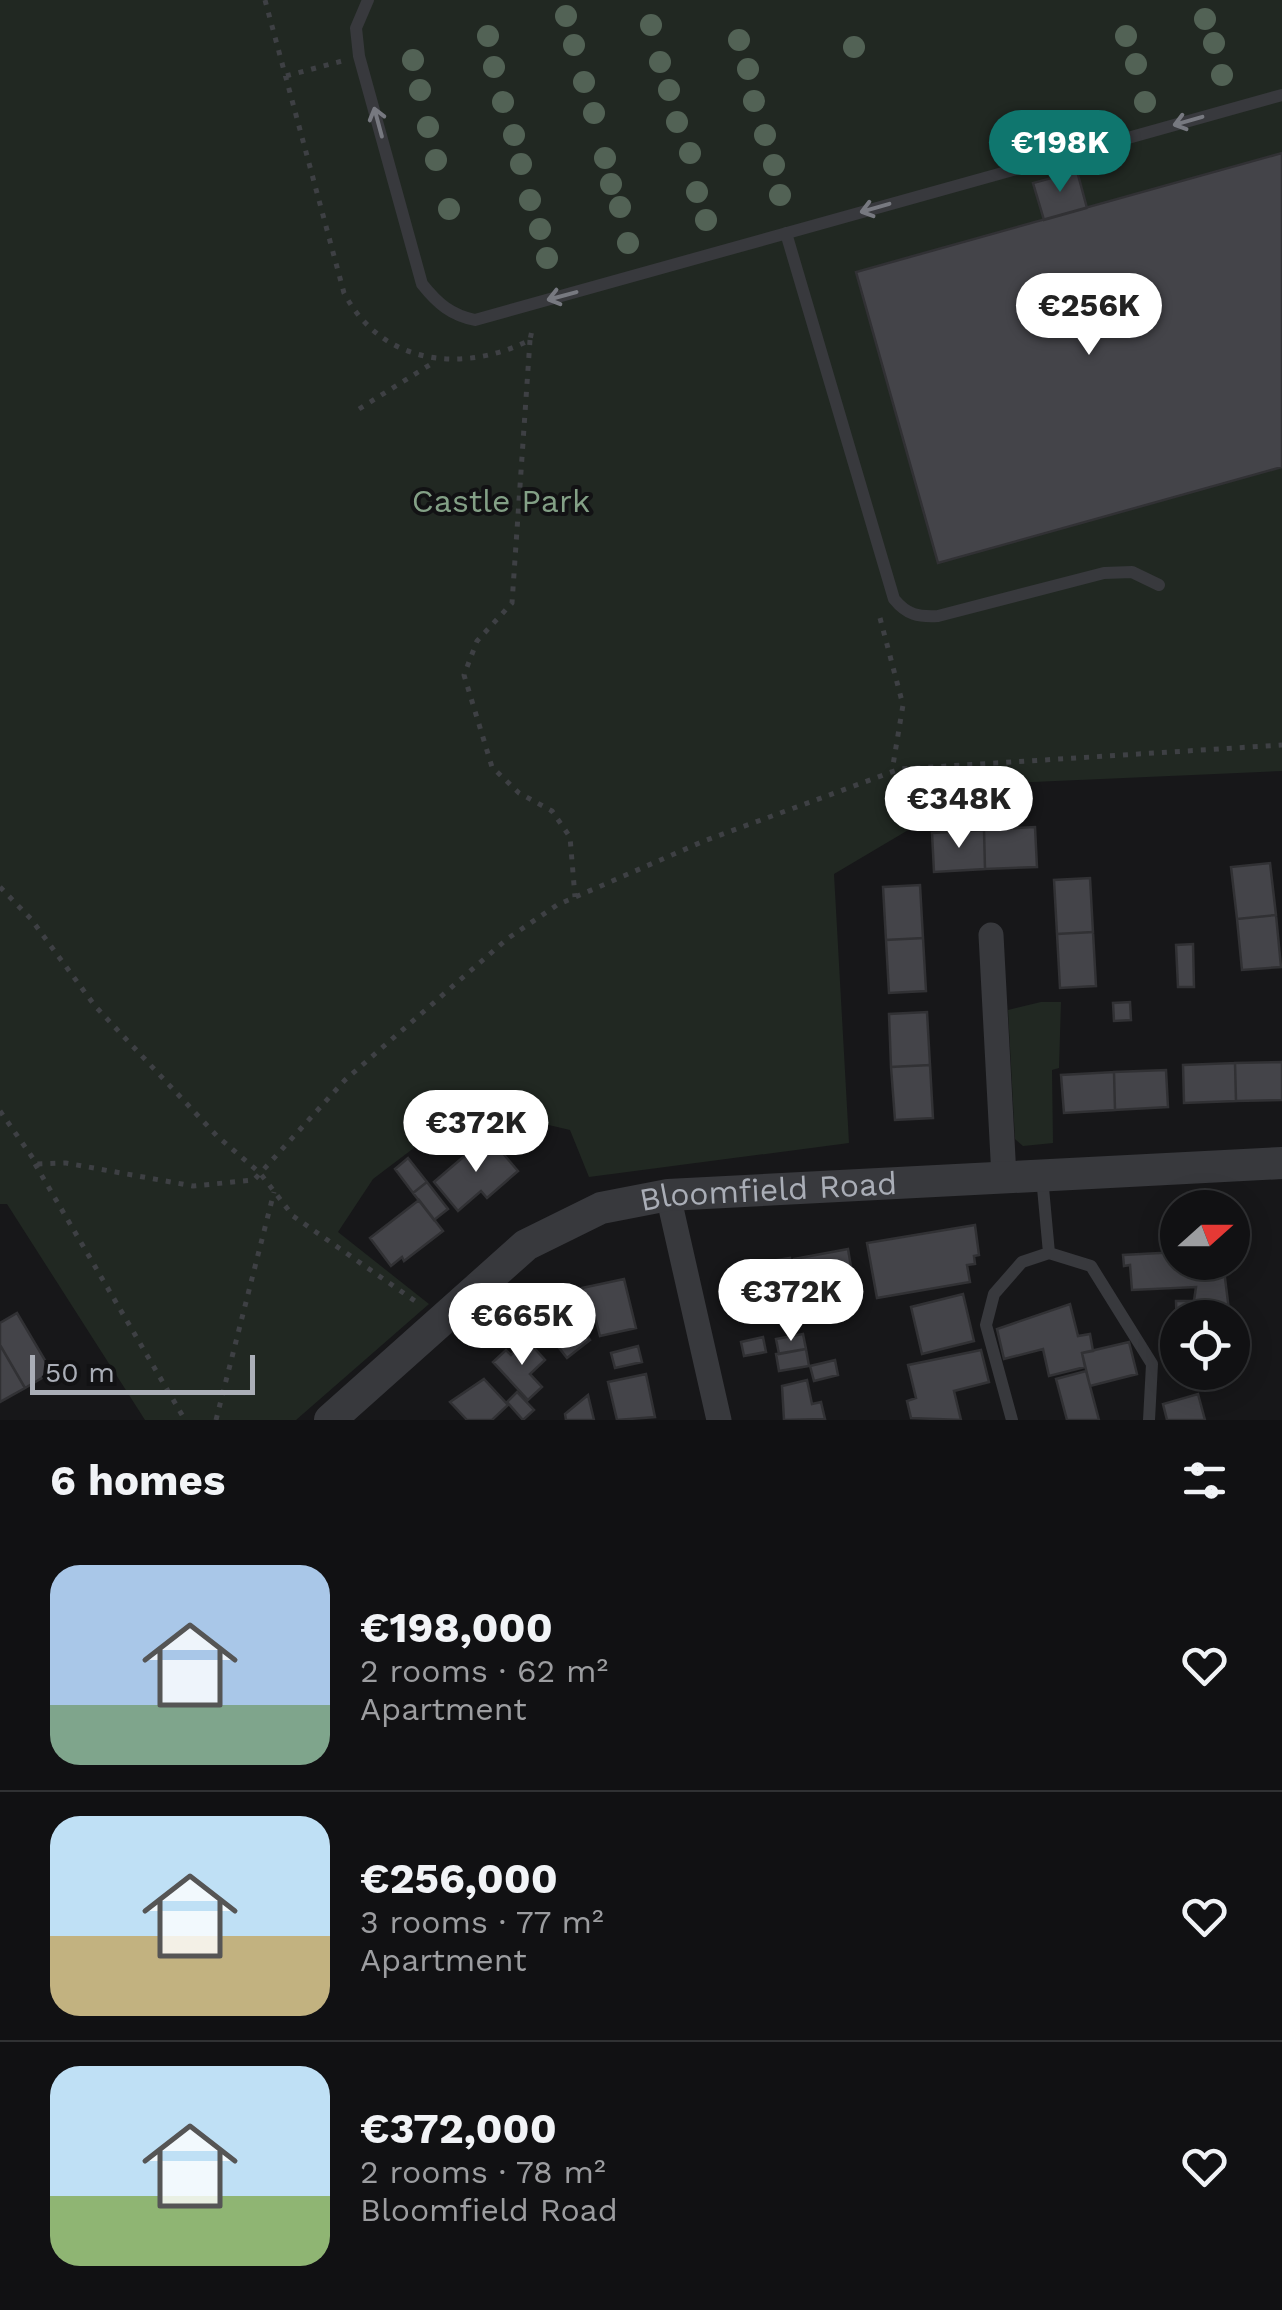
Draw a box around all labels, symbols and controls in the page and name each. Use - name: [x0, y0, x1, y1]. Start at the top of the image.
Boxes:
- one-way arrow: [367, 107, 386, 138]
- pin: €198K: [990, 110, 1130, 195]
- one-way arrow: [1173, 113, 1204, 131]
- text: €198K: [1011, 123, 1109, 161]
- one-way arrow: [860, 200, 891, 219]
- pin: €256K: [1019, 273, 1159, 358]
- text: €256K: [1038, 286, 1140, 324]
- one-way arrow: [547, 288, 578, 306]
- park label: Castle Park: [412, 482, 590, 520]
- pin: €348K: [889, 766, 1029, 851]
- text: €348K: [907, 779, 1011, 817]
- pin: €372K: [406, 1090, 546, 1175]
- text: €372K: [425, 1103, 527, 1141]
- street label: Bloomfield Road: [636, 1164, 898, 1219]
- north arrow: [1160, 1190, 1250, 1280]
- map controls: [1160, 1190, 1250, 1390]
- pin: €372K: [721, 1259, 861, 1344]
- text: €372K: [740, 1272, 842, 1310]
- pin: €665K: [452, 1283, 592, 1368]
- text: €665K: [471, 1296, 573, 1334]
- button: locate: [1160, 1300, 1250, 1390]
- scale bar: [30, 1350, 255, 1394]
- text: 50 m: [45, 1356, 115, 1389]
- icon: filters: [1177, 1453, 1232, 1508]
- text: 6 homes: [50, 1456, 225, 1505]
- text: €198,000: [360, 1603, 553, 1652]
- icon: home: [130, 1605, 250, 1725]
- icon: heart: [1177, 1638, 1232, 1693]
- text: 2 rooms · 62 m²: [360, 1652, 608, 1690]
- text: Apartment: [360, 1690, 527, 1728]
- text: €256,000: [360, 1854, 558, 1903]
- icon: home: [130, 1856, 250, 1976]
- icon: heart: [1177, 1889, 1232, 1944]
- text: 3 rooms · 77 m²: [360, 1903, 604, 1941]
- text: Apartment: [360, 1941, 527, 1979]
- text: €372,000: [360, 2104, 557, 2153]
- icon: home: [130, 2106, 250, 2226]
- icon: heart: [1177, 2139, 1232, 2194]
- text: 2 rooms · 78 m²: [360, 2153, 606, 2191]
- text: Bloomfield Road: [360, 2191, 618, 2229]

